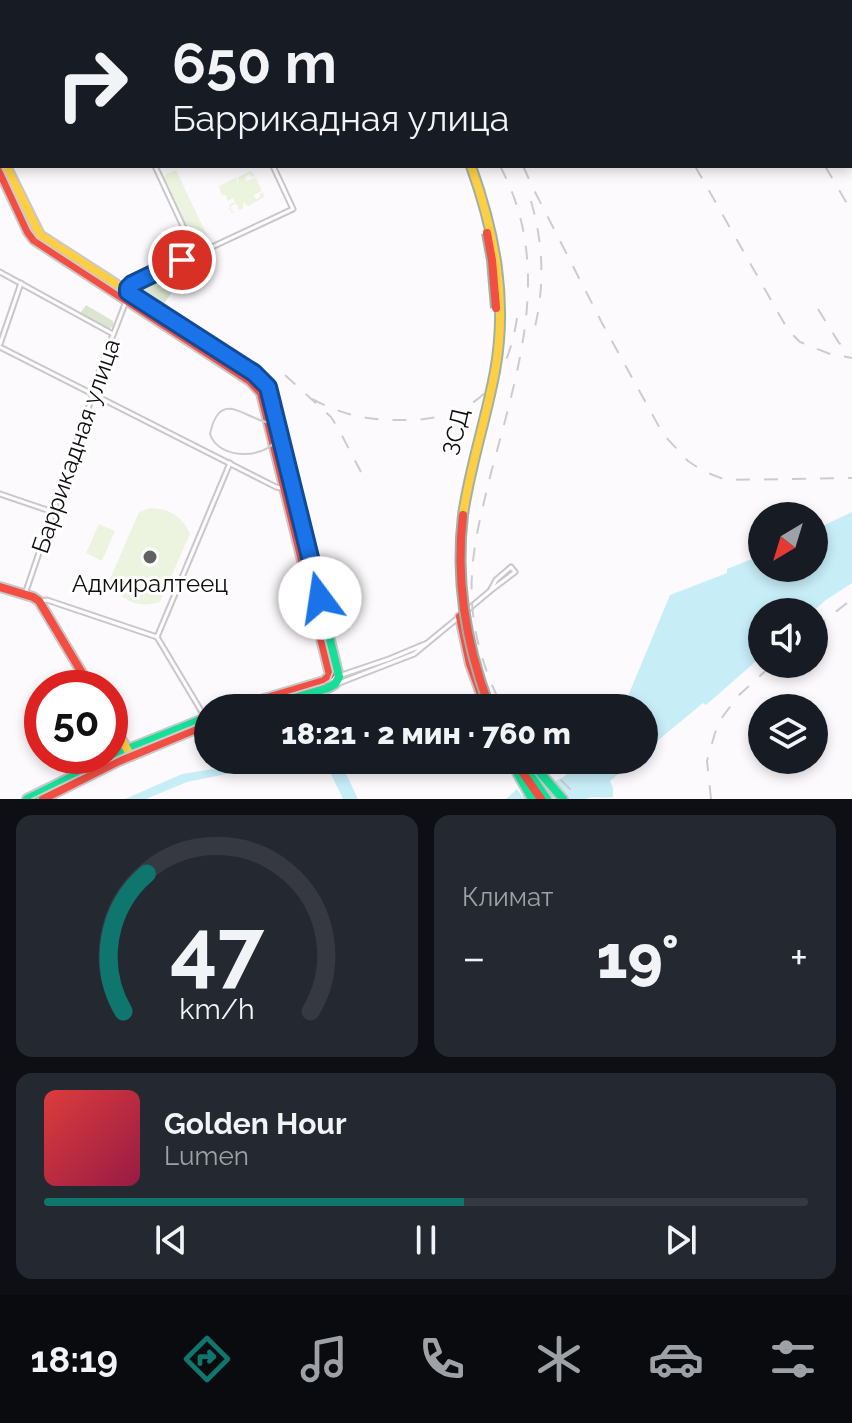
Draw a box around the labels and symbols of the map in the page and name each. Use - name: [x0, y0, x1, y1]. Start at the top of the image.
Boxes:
- pin: [148, 226, 216, 294]
- street label: Баррикадная улица: [25, 335, 126, 557]
- street label: ЗСД: [436, 406, 475, 458]
- north arrow: [748, 502, 828, 582]
- marker: Адмиралтеец: [141, 548, 159, 566]
- position arrow: [278, 556, 362, 640]
- place label: Адмиралтеец: [72, 569, 228, 598]
- speed limit sign: 50: [24, 670, 128, 774]

